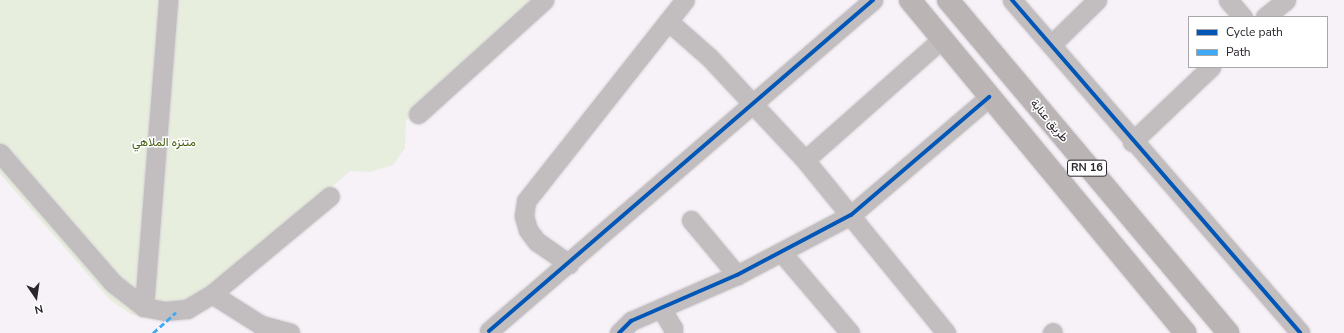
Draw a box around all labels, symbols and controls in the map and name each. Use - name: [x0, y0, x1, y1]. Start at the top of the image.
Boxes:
- legend: [1188, 16, 1328, 68]
- text: Cycle path: [1226, 24, 1283, 40]
- text: Path: [1226, 44, 1251, 60]
- street label: طريق عنابة: [1027, 97, 1071, 145]
- park label: متنزه الملاهي: [132, 136, 196, 150]
- road number: RN 16: [1067, 159, 1107, 177]
- north arrow: [16, 277, 56, 317]
- text: N: [33, 301, 45, 317]

